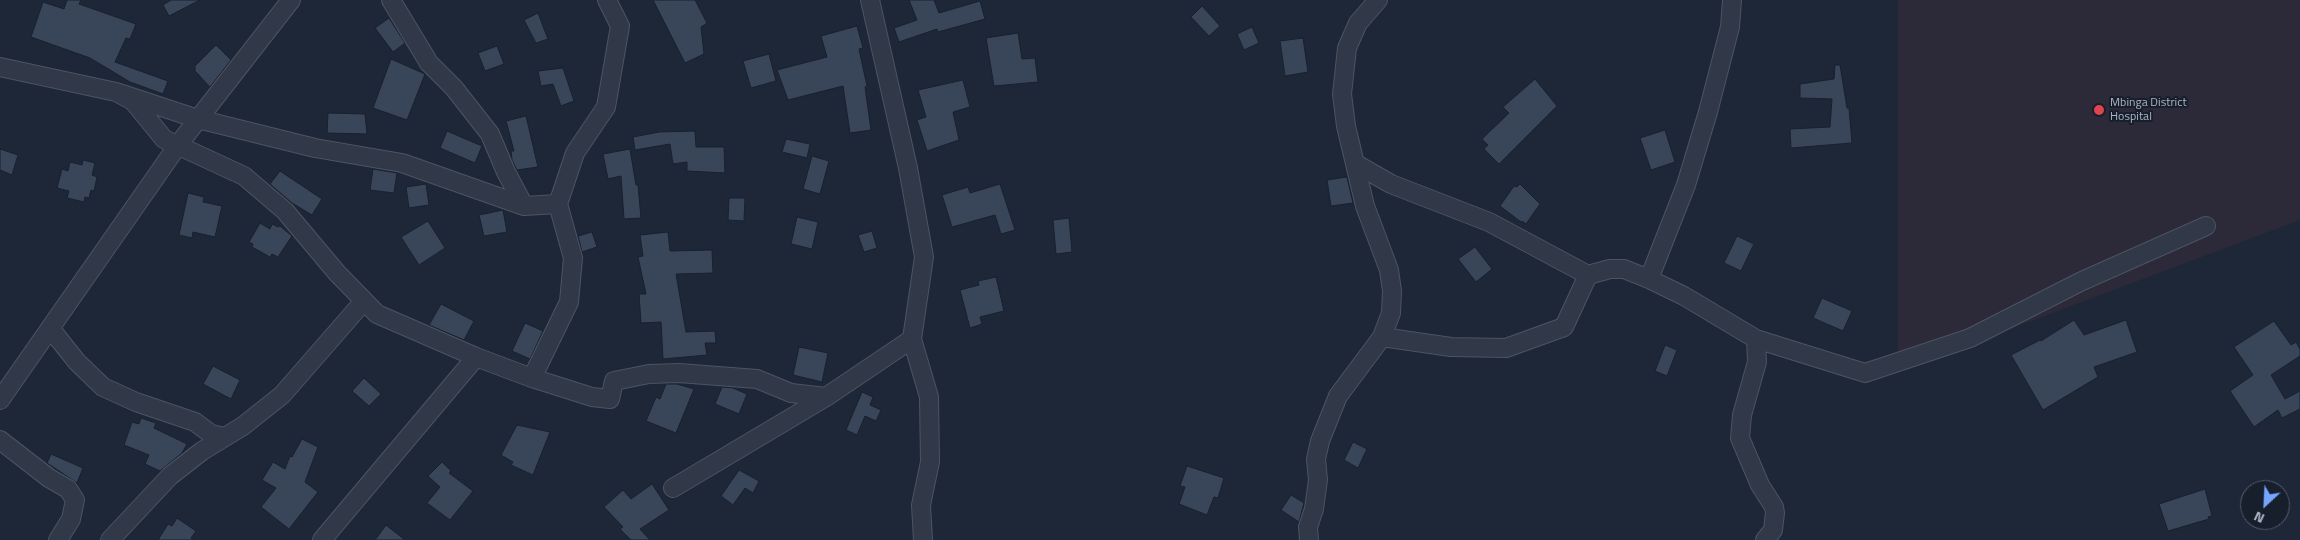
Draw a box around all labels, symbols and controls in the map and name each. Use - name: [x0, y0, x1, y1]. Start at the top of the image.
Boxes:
- place label: Mbinga District Hospital: [2110, 96, 2187, 124]
- marker: Mbinga District Hospital: [2092, 103, 2106, 117]
- north arrow: [2240, 480, 2290, 530]
- text: N: [2250, 507, 2268, 530]

